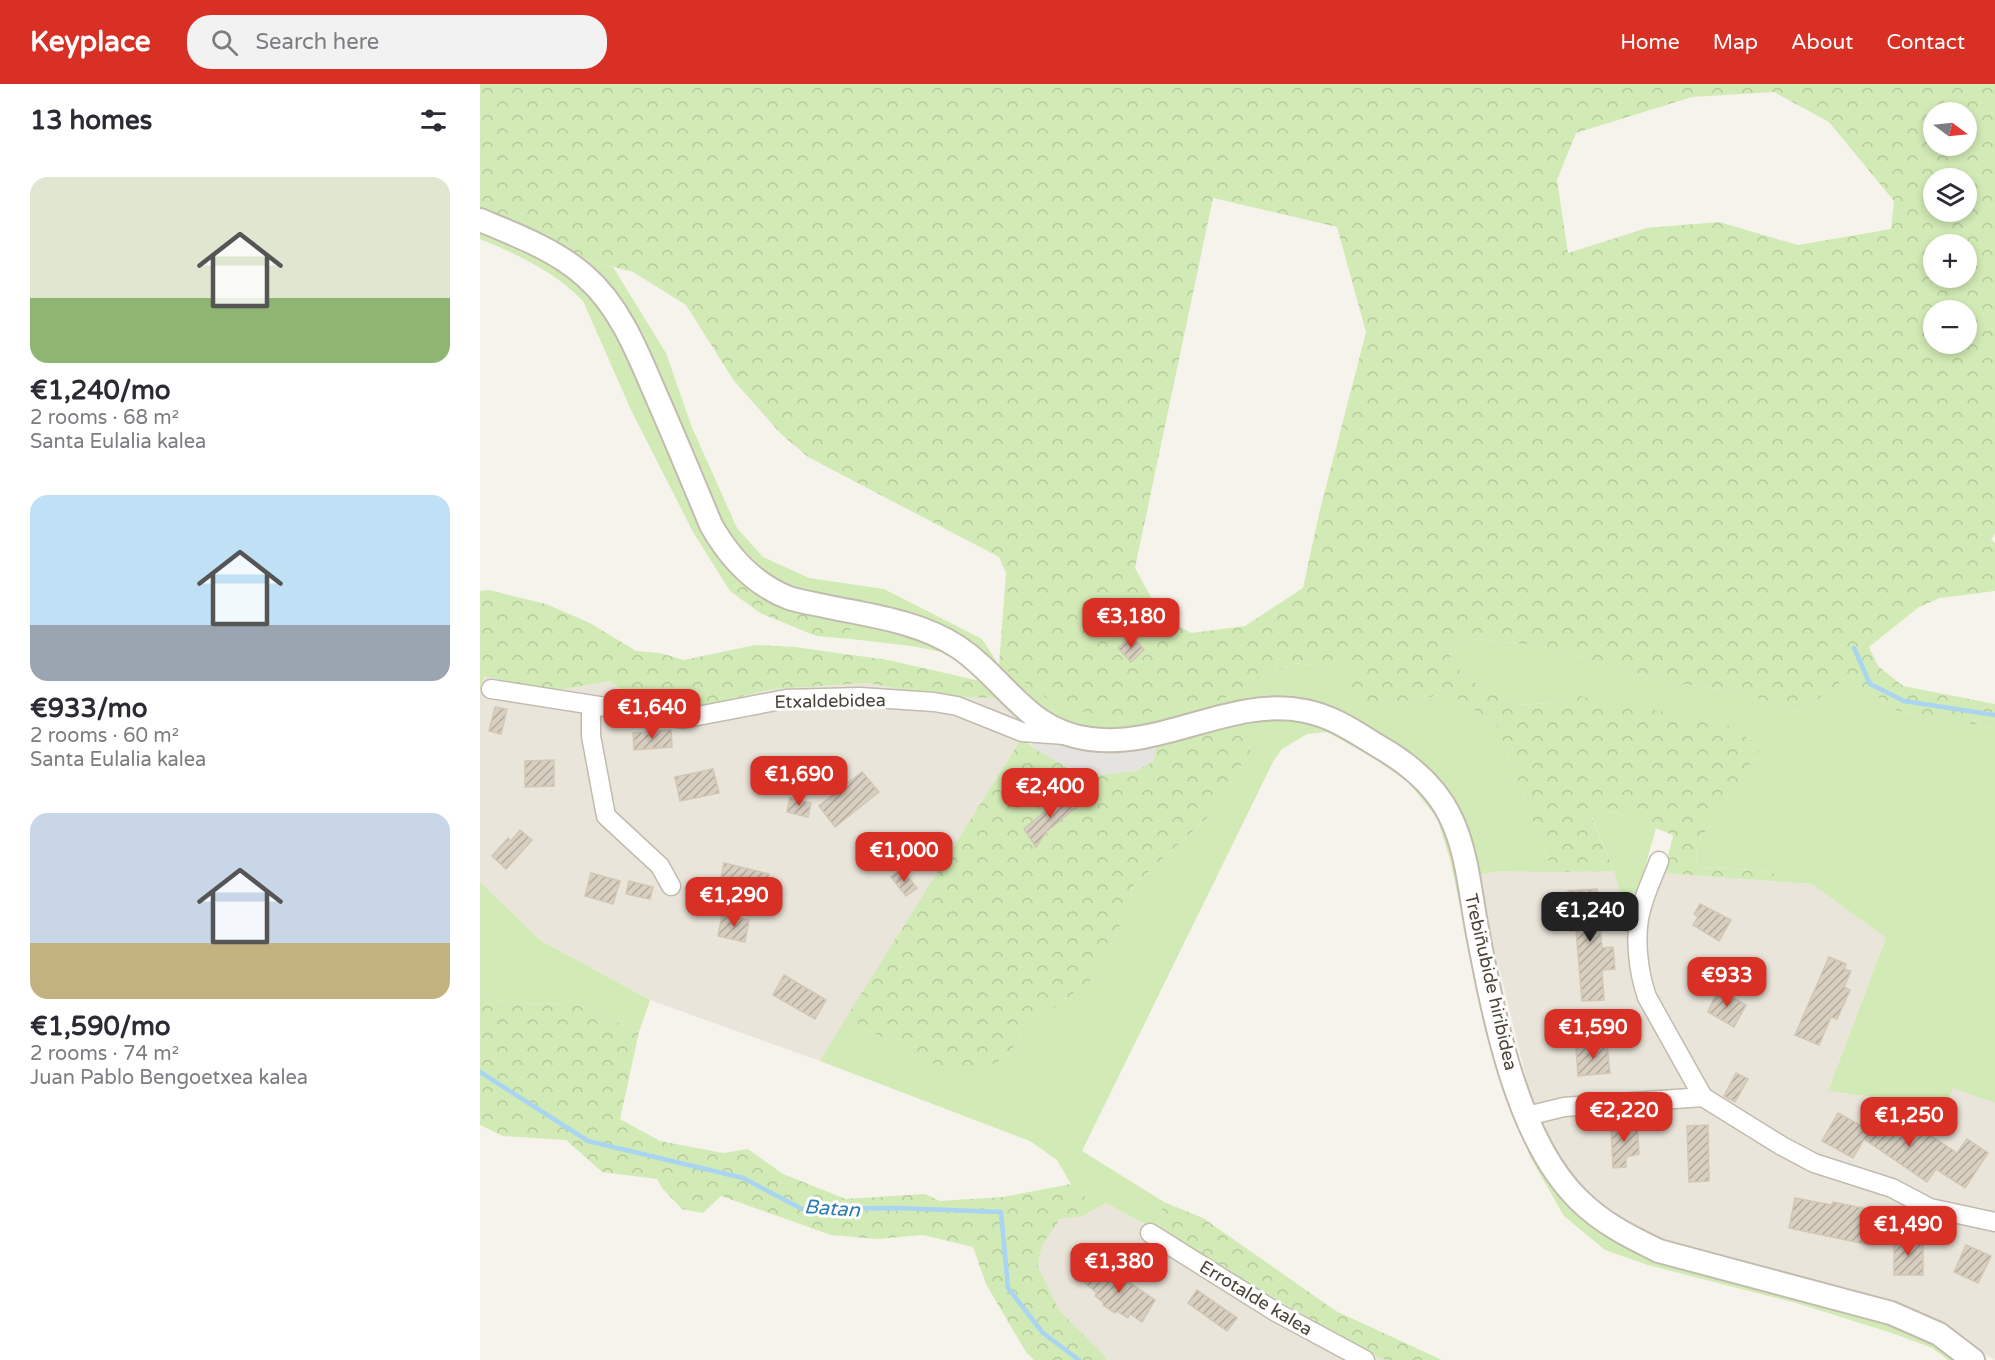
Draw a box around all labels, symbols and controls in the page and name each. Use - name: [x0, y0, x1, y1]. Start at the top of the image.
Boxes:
- search box: [187, 15, 607, 69]
- text: Keyplace: [30, 25, 151, 59]
- icon: search: [208, 26, 241, 59]
- text: Search here: [256, 29, 379, 55]
- text: Home: [1620, 30, 1680, 55]
- text: Map: [1713, 30, 1758, 55]
- text: About: [1791, 30, 1853, 55]
- text: Contact: [1886, 30, 1965, 55]
- north arrow: [1923, 102, 1977, 156]
- map controls: [1923, 102, 1977, 354]
- icon: filters: [417, 104, 450, 137]
- text: 13 homes: [30, 105, 152, 136]
- button: layers: [1923, 168, 1977, 222]
- icon: home: [186, 216, 294, 324]
- button: +: [1923, 234, 1977, 288]
- button: −: [1923, 300, 1977, 354]
- text: €1,240/mo: [30, 375, 171, 406]
- text: 2 rooms · 68 m²: [30, 406, 179, 430]
- text: Santa Eulalia kalea: [30, 430, 206, 454]
- icon: home: [186, 534, 294, 642]
- pin: €3,180: [1082, 598, 1180, 649]
- text: €3,180: [1096, 605, 1166, 629]
- pin: €1,640: [603, 689, 701, 740]
- street label: Etxaldebidea: [774, 689, 886, 713]
- text: €933/mo: [30, 693, 148, 724]
- text: €1,640: [617, 696, 687, 720]
- text: 2 rooms · 60 m²: [30, 724, 179, 748]
- text: Santa Eulalia kalea: [30, 748, 206, 772]
- pin: €1,690: [750, 756, 848, 807]
- text: €1,690: [764, 763, 834, 787]
- pin: €2,400: [1001, 768, 1099, 819]
- text: €2,400: [1016, 775, 1084, 799]
- pin: €1,000: [855, 832, 953, 883]
- text: €1,000: [869, 839, 939, 863]
- icon: home: [186, 852, 294, 960]
- pin: €1,290: [685, 877, 783, 928]
- text: €1,290: [699, 884, 769, 908]
- street label: Trebiñubide hiribidea: [1460, 891, 1522, 1073]
- pin: €1,240: [1541, 892, 1639, 943]
- text: €1,240: [1555, 899, 1625, 923]
- pin: €933: [1691, 957, 1763, 1008]
- text: €933: [1701, 964, 1753, 988]
- pin: €1,590: [1544, 1009, 1642, 1060]
- text: €1,590/mo: [30, 1011, 171, 1042]
- text: €1,590: [1558, 1016, 1628, 1040]
- text: 2 rooms · 74 m²: [30, 1042, 179, 1066]
- text: Juan Pablo Bengoetxea kalea: [30, 1066, 308, 1090]
- pin: €2,220: [1575, 1092, 1673, 1143]
- pin: €1,250: [1860, 1097, 1958, 1148]
- text: €2,220: [1589, 1099, 1659, 1123]
- text: €1,250: [1874, 1104, 1944, 1128]
- water label: Batan: [803, 1195, 861, 1223]
- pin: €1,490: [1859, 1206, 1957, 1257]
- text: €1,490: [1874, 1213, 1942, 1237]
- pin: €1,380: [1070, 1243, 1168, 1294]
- text: €1,380: [1084, 1250, 1154, 1274]
- street label: Errotalde kalea: [1195, 1256, 1317, 1340]

